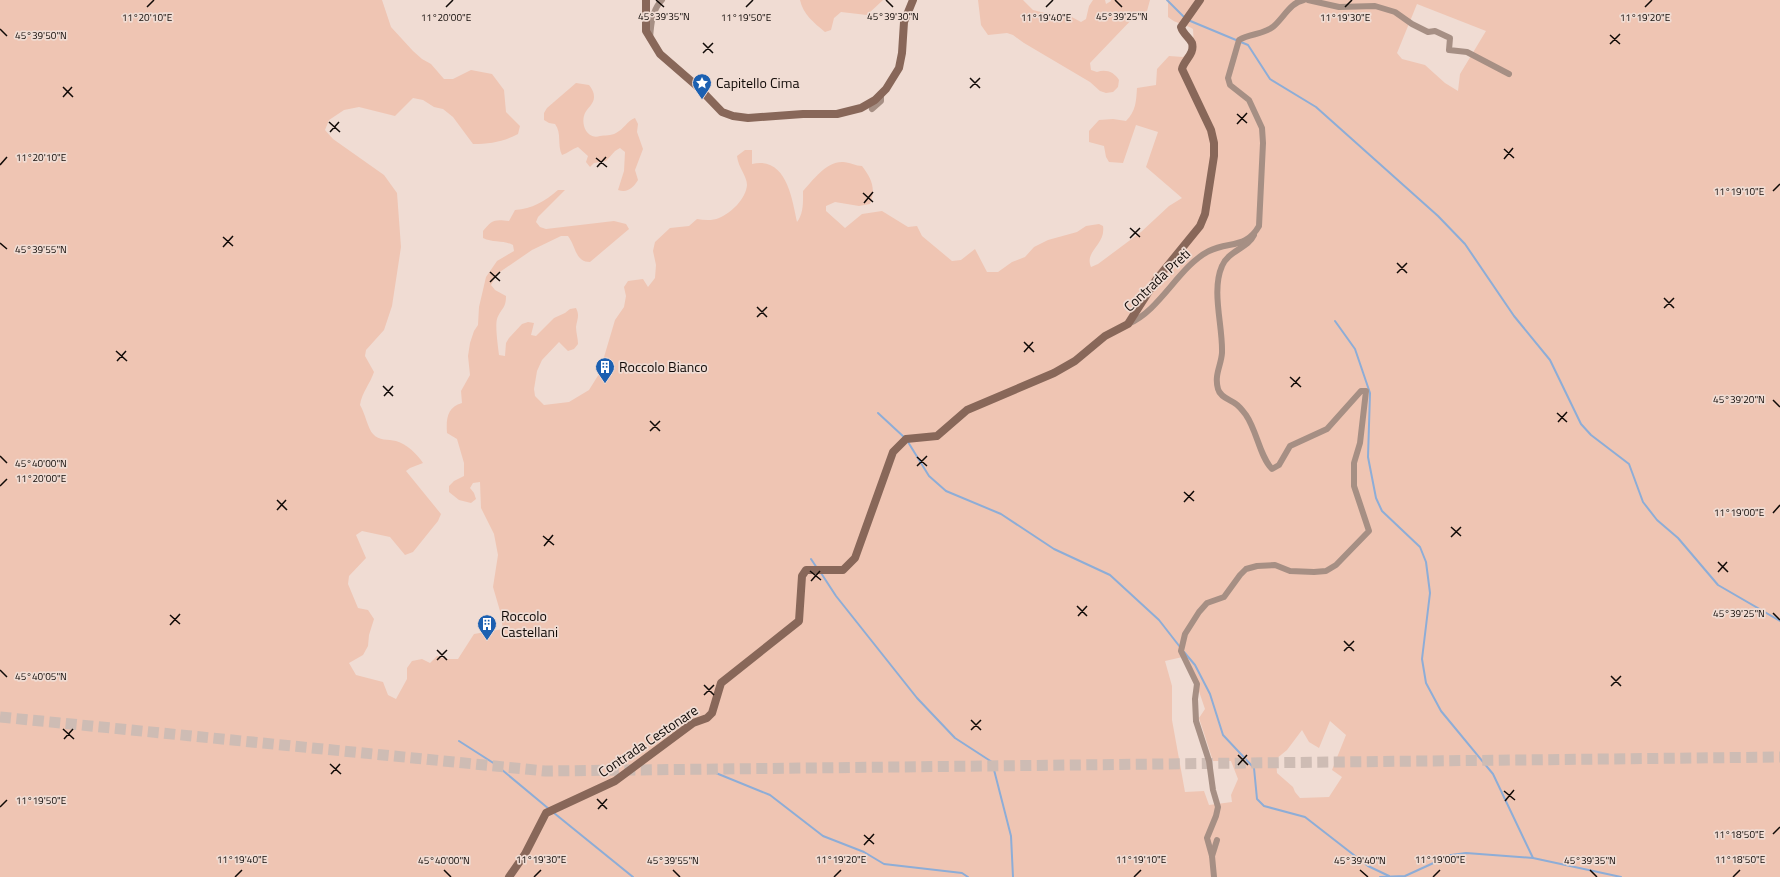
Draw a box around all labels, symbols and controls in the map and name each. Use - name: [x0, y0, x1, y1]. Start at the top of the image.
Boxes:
- text: 45°39'35"N: [638, 9, 690, 24]
- text: 45°39'30"N: [867, 9, 919, 24]
- text: 45°39'25"N: [1096, 9, 1148, 24]
- text: 11°20'10"E: [122, 10, 173, 25]
- text: 11°20'00"E: [421, 10, 472, 25]
- text: 11°19'50"E: [721, 10, 772, 25]
- text: 11°19'40"E: [1021, 10, 1072, 25]
- text: 11°19'30"E: [1320, 10, 1371, 25]
- text: 11°19'20"E: [1620, 10, 1671, 25]
- text: 45°39'50"N: [15, 28, 67, 43]
- place icon: Capitello Cima: [691, 72, 713, 100]
- place label: Capitello Cima: [716, 72, 799, 93]
- text: 11°20'10"E: [16, 150, 67, 165]
- text: 11°19'10"E: [1714, 184, 1765, 199]
- text: 45°39'55"N: [15, 242, 67, 257]
- street label: Contrada Preti: [1119, 243, 1195, 316]
- building icon: Roccolo Bianco: [594, 356, 616, 384]
- place label: Roccolo Bianco: [619, 356, 708, 377]
- text: 45°39'20"N: [1713, 392, 1765, 407]
- text: 45°40'00"N: [15, 456, 67, 471]
- text: 11°20'00"E: [16, 471, 67, 486]
- text: 11°19'00"E: [1714, 505, 1765, 520]
- place label: Roccolo Castellani: [501, 605, 558, 642]
- text: 45°39'25"N: [1713, 606, 1765, 621]
- building icon: Roccolo Castellani: [476, 613, 498, 641]
- text: 45°40'05"N: [15, 669, 67, 684]
- street label: Contrada Cestonare: [594, 699, 702, 782]
- text: 11°19'50"E: [16, 793, 67, 808]
- text: 11°18'50"E: [1714, 827, 1765, 842]
- text: 11°19'40"E: [217, 852, 268, 867]
- text: 11°19'30"E: [516, 852, 567, 867]
- text: 11°19'20"E: [816, 852, 867, 867]
- text: 11°19'10"E: [1116, 852, 1167, 867]
- text: 11°19'00"E: [1415, 852, 1466, 867]
- text: 11°18'50"E: [1715, 852, 1766, 867]
- text: 45°40'00"N: [418, 853, 470, 868]
- text: 45°39'55"N: [647, 853, 699, 868]
- text: 45°39'40"N: [1334, 853, 1386, 868]
- text: 45°39'35"N: [1564, 853, 1616, 868]

